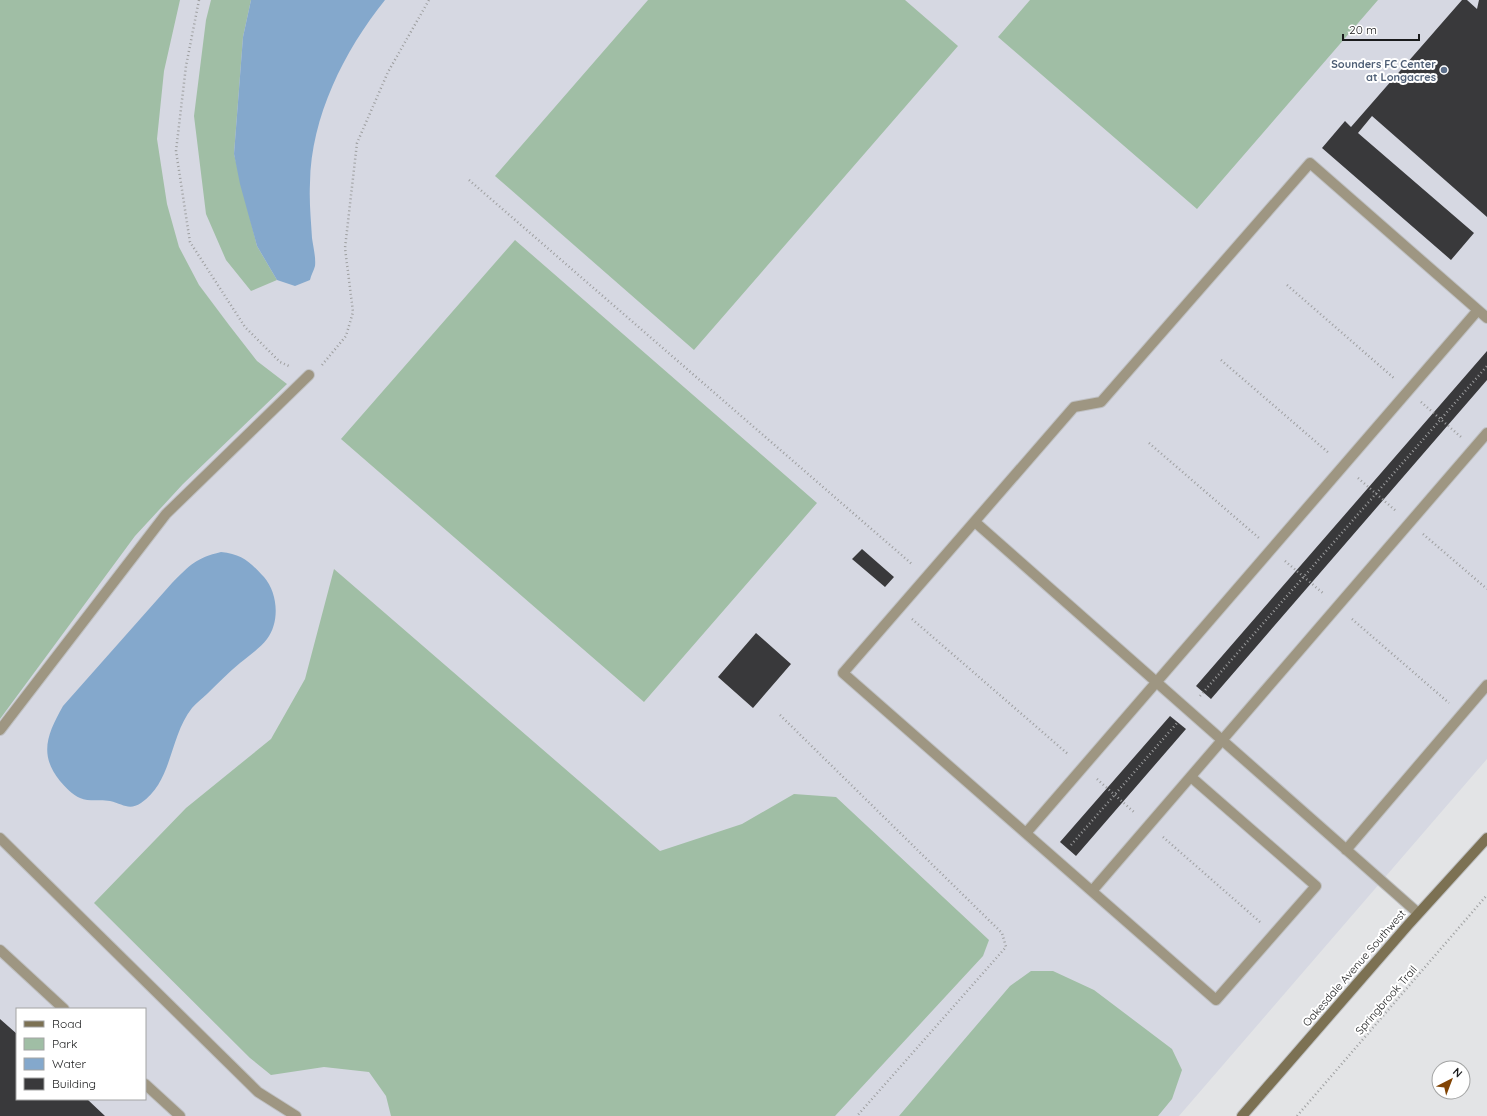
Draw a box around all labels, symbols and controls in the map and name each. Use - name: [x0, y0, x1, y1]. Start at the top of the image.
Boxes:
- scale bar: [1343, 16, 1419, 42]
- text: 20 m: [1349, 22, 1377, 37]
- place label: Sounders FC Center at Longacres: [1331, 57, 1436, 84]
- marker: Sounders FC Center at Longacres: [1439, 65, 1449, 75]
- street label: Oakesdale Avenue Southwest: [1299, 907, 1409, 1029]
- street label: Springbrook Trail: [1352, 963, 1420, 1037]
- legend: [16, 1008, 146, 1100]
- text: Road: [52, 1016, 82, 1031]
- text: Park: [52, 1036, 77, 1051]
- text: Water: [52, 1056, 87, 1071]
- north arrow: [1431, 1060, 1471, 1100]
- text: N: [1450, 1065, 1465, 1080]
- text: Building: [52, 1076, 96, 1091]

